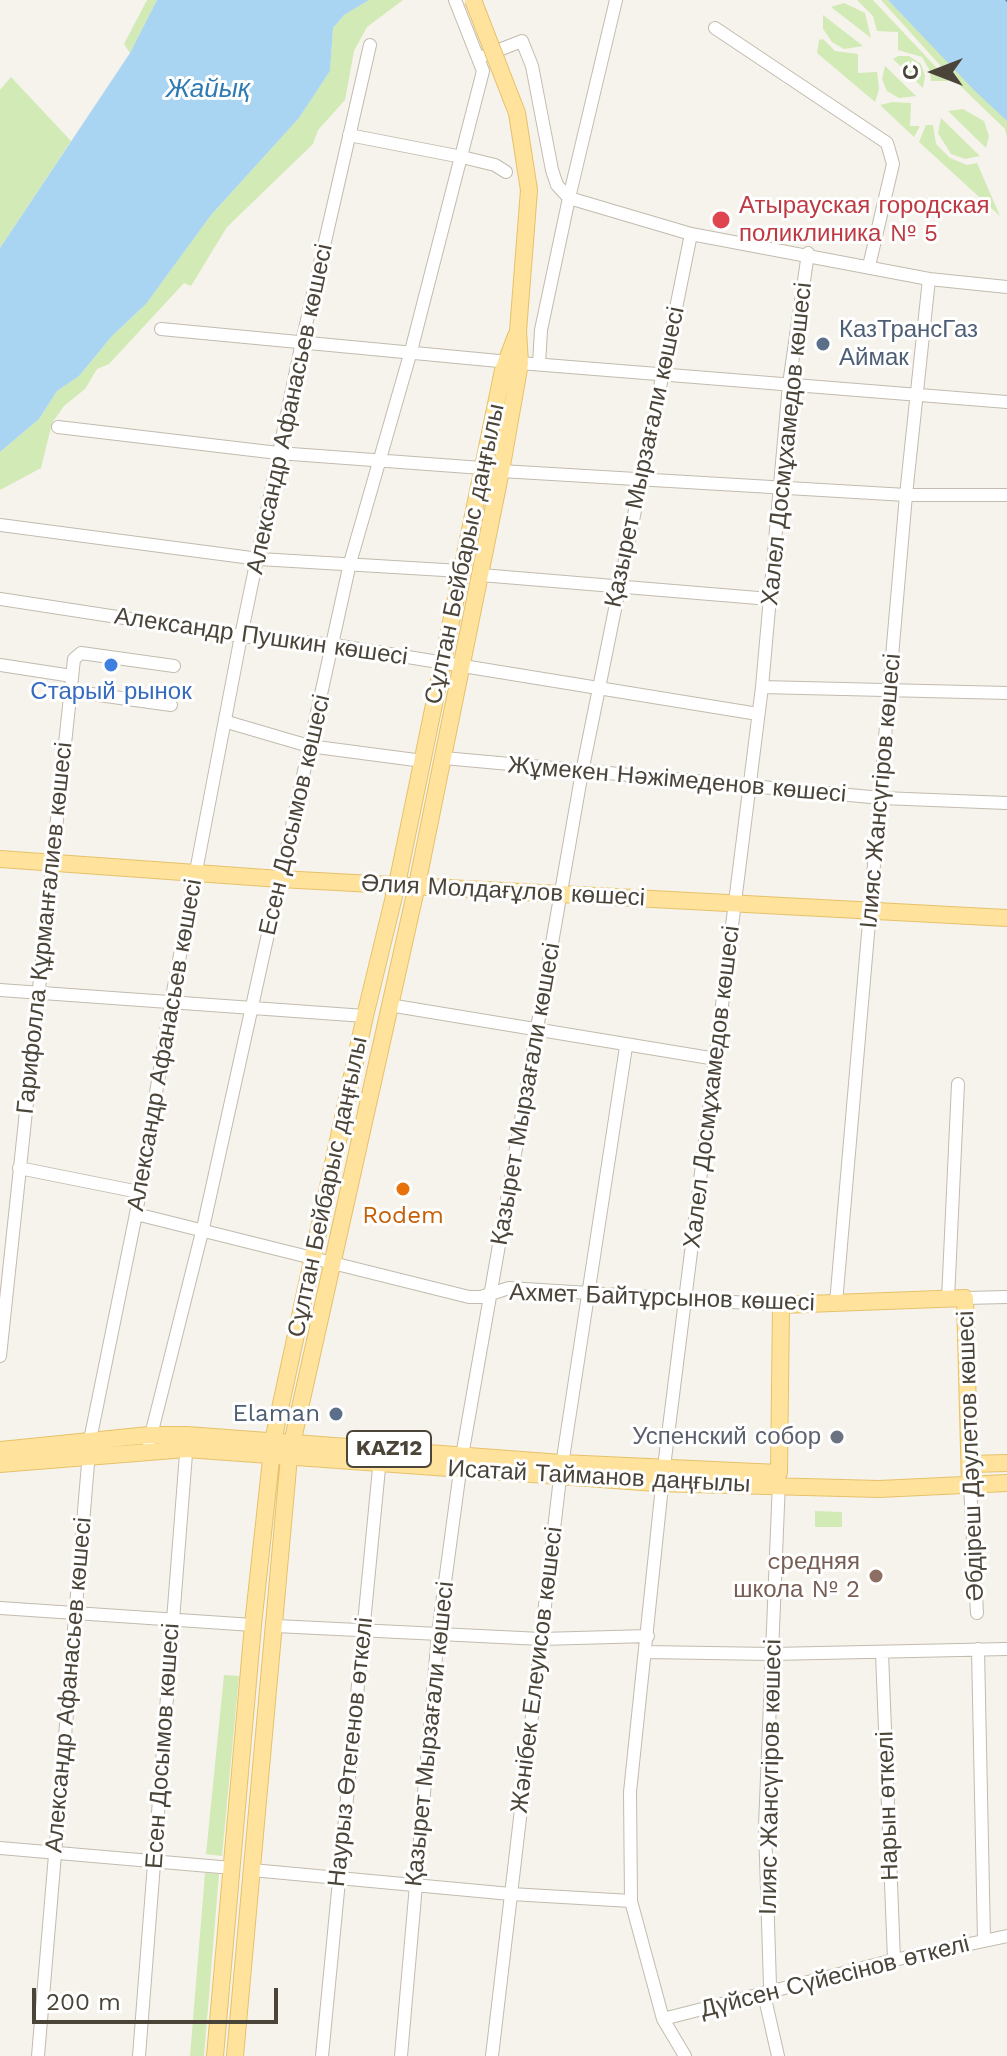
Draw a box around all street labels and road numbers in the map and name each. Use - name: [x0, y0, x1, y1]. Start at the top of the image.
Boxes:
- street label: Александр Афанасьев көшесі: [241, 241, 339, 577]
- street label: Халел Досмұхамедов көшесі: [756, 281, 818, 607]
- street label: Қазырет Мырзағали көшесі: [599, 304, 691, 610]
- street label: Сұлтан Бейбарыс даңғылы: [419, 401, 511, 707]
- street label: Александр Пушкин көшесі: [112, 602, 410, 672]
- street label: Ілияс Жансүгіров көшесі: [855, 652, 907, 930]
- street label: Есен Досымов көшесі: [253, 692, 337, 938]
- street label: Гарифолла Құрманғалиев көшесі: [11, 741, 79, 1115]
- street label: Жұмекен Нәжімеденов көшесі: [507, 751, 847, 809]
- street label: Әлия Молдағұлов көшесі: [360, 869, 646, 913]
- street label: Александр Афанасьев көшесі: [122, 877, 208, 1213]
- street label: Халел Досмұхамедов көшесі: [678, 924, 746, 1250]
- street label: Қазырет Мырзағали көшесі: [485, 941, 567, 1247]
- street label: Сұлтан Бейбарыс даңғылы: [282, 1034, 374, 1340]
- street label: Ахмет Байтұрсынов көшесі: [509, 1278, 815, 1318]
- street label: Әбдіреш Дәулетов көшесі: [952, 1310, 990, 1602]
- road number: KAZ12: [347, 1431, 431, 1467]
- street label: Исатай Тайманов даңғылы: [447, 1455, 751, 1499]
- street label: Александр Афанасьев көшесі: [40, 1516, 98, 1854]
- street label: Жәнібек Елеуисов көшесі: [505, 1525, 569, 1815]
- street label: Қазырет Мырзағали көшесі: [400, 1580, 460, 1888]
- street label: Наурыз Өтегенов өткелі: [323, 1616, 379, 1888]
- street label: Есен Досымов көшесі: [140, 1622, 186, 1870]
- street label: Ілияс Жансүгіров көшесі: [754, 1639, 788, 1915]
- street label: Нарын өткелі: [871, 1731, 905, 1881]
- street label: Дүйсен Сүйесінов өткелі: [697, 1930, 973, 2024]

